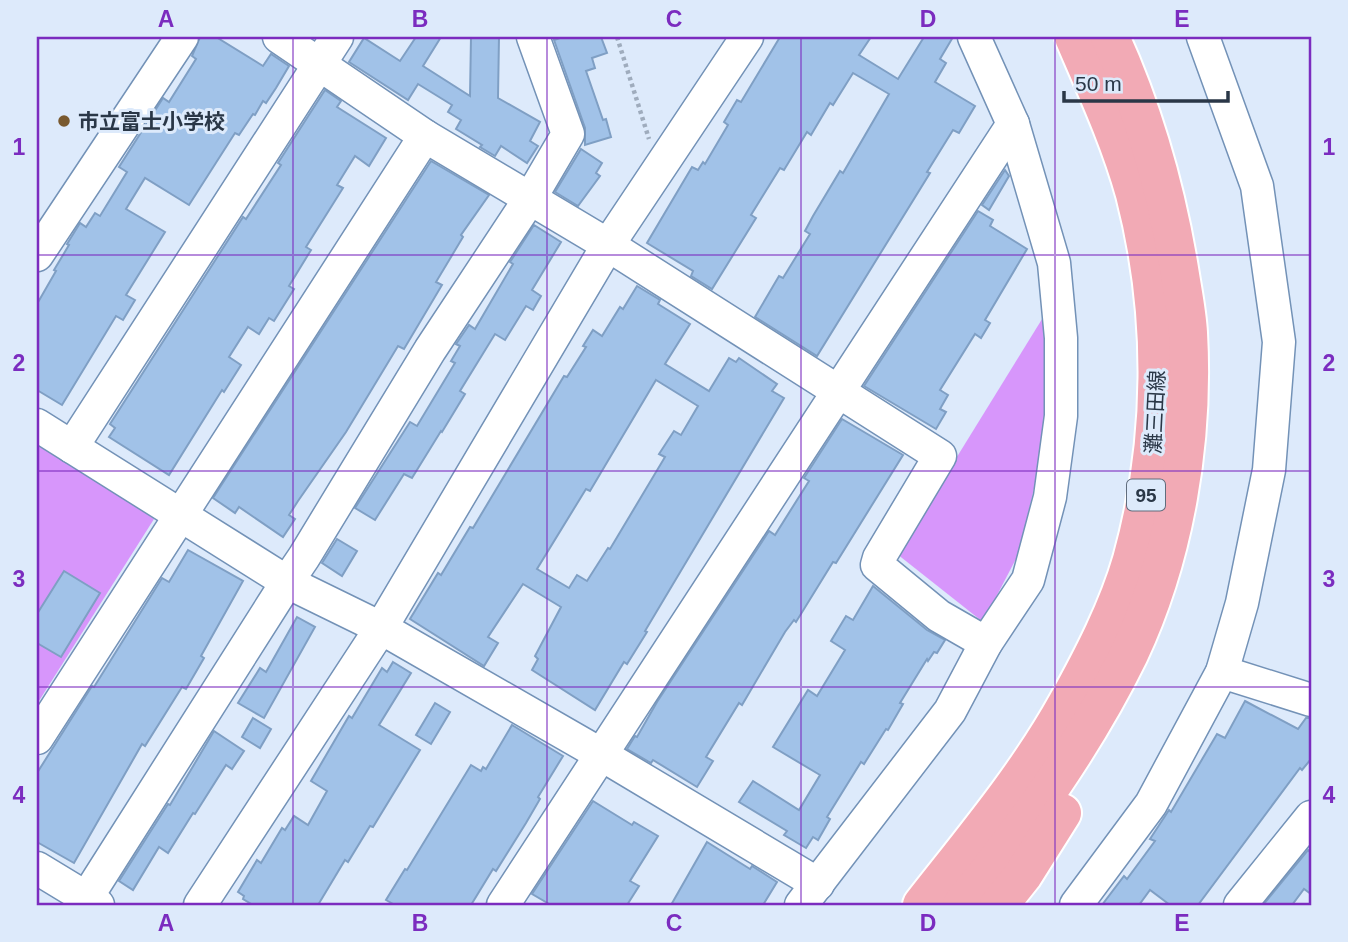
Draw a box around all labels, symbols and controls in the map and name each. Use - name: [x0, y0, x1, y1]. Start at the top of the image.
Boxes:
- text: A: [158, 6, 174, 32]
- text: B: [412, 6, 428, 32]
- text: C: [666, 6, 682, 32]
- text: D: [920, 6, 936, 32]
- text: E: [1174, 6, 1190, 32]
- scale bar: [1064, 60, 1229, 104]
- text: 50 m: [1075, 72, 1122, 95]
- place label: 市立富士小学校: [78, 110, 225, 133]
- marker: 市立富士小学校: [56, 113, 72, 129]
- text: 1: [13, 134, 26, 160]
- text: 1: [1323, 134, 1336, 160]
- text: 2: [13, 350, 25, 376]
- text: 2: [1323, 350, 1335, 376]
- street label: 灘三田線: [1141, 369, 1169, 455]
- road number: 95: [1127, 480, 1165, 510]
- text: 3: [13, 566, 25, 592]
- text: 3: [1323, 566, 1335, 592]
- text: 4: [13, 782, 26, 808]
- text: 4: [1323, 782, 1336, 808]
- text: A: [158, 910, 174, 936]
- text: B: [412, 910, 428, 936]
- text: C: [666, 910, 682, 936]
- text: D: [920, 910, 936, 936]
- text: E: [1174, 910, 1190, 936]

